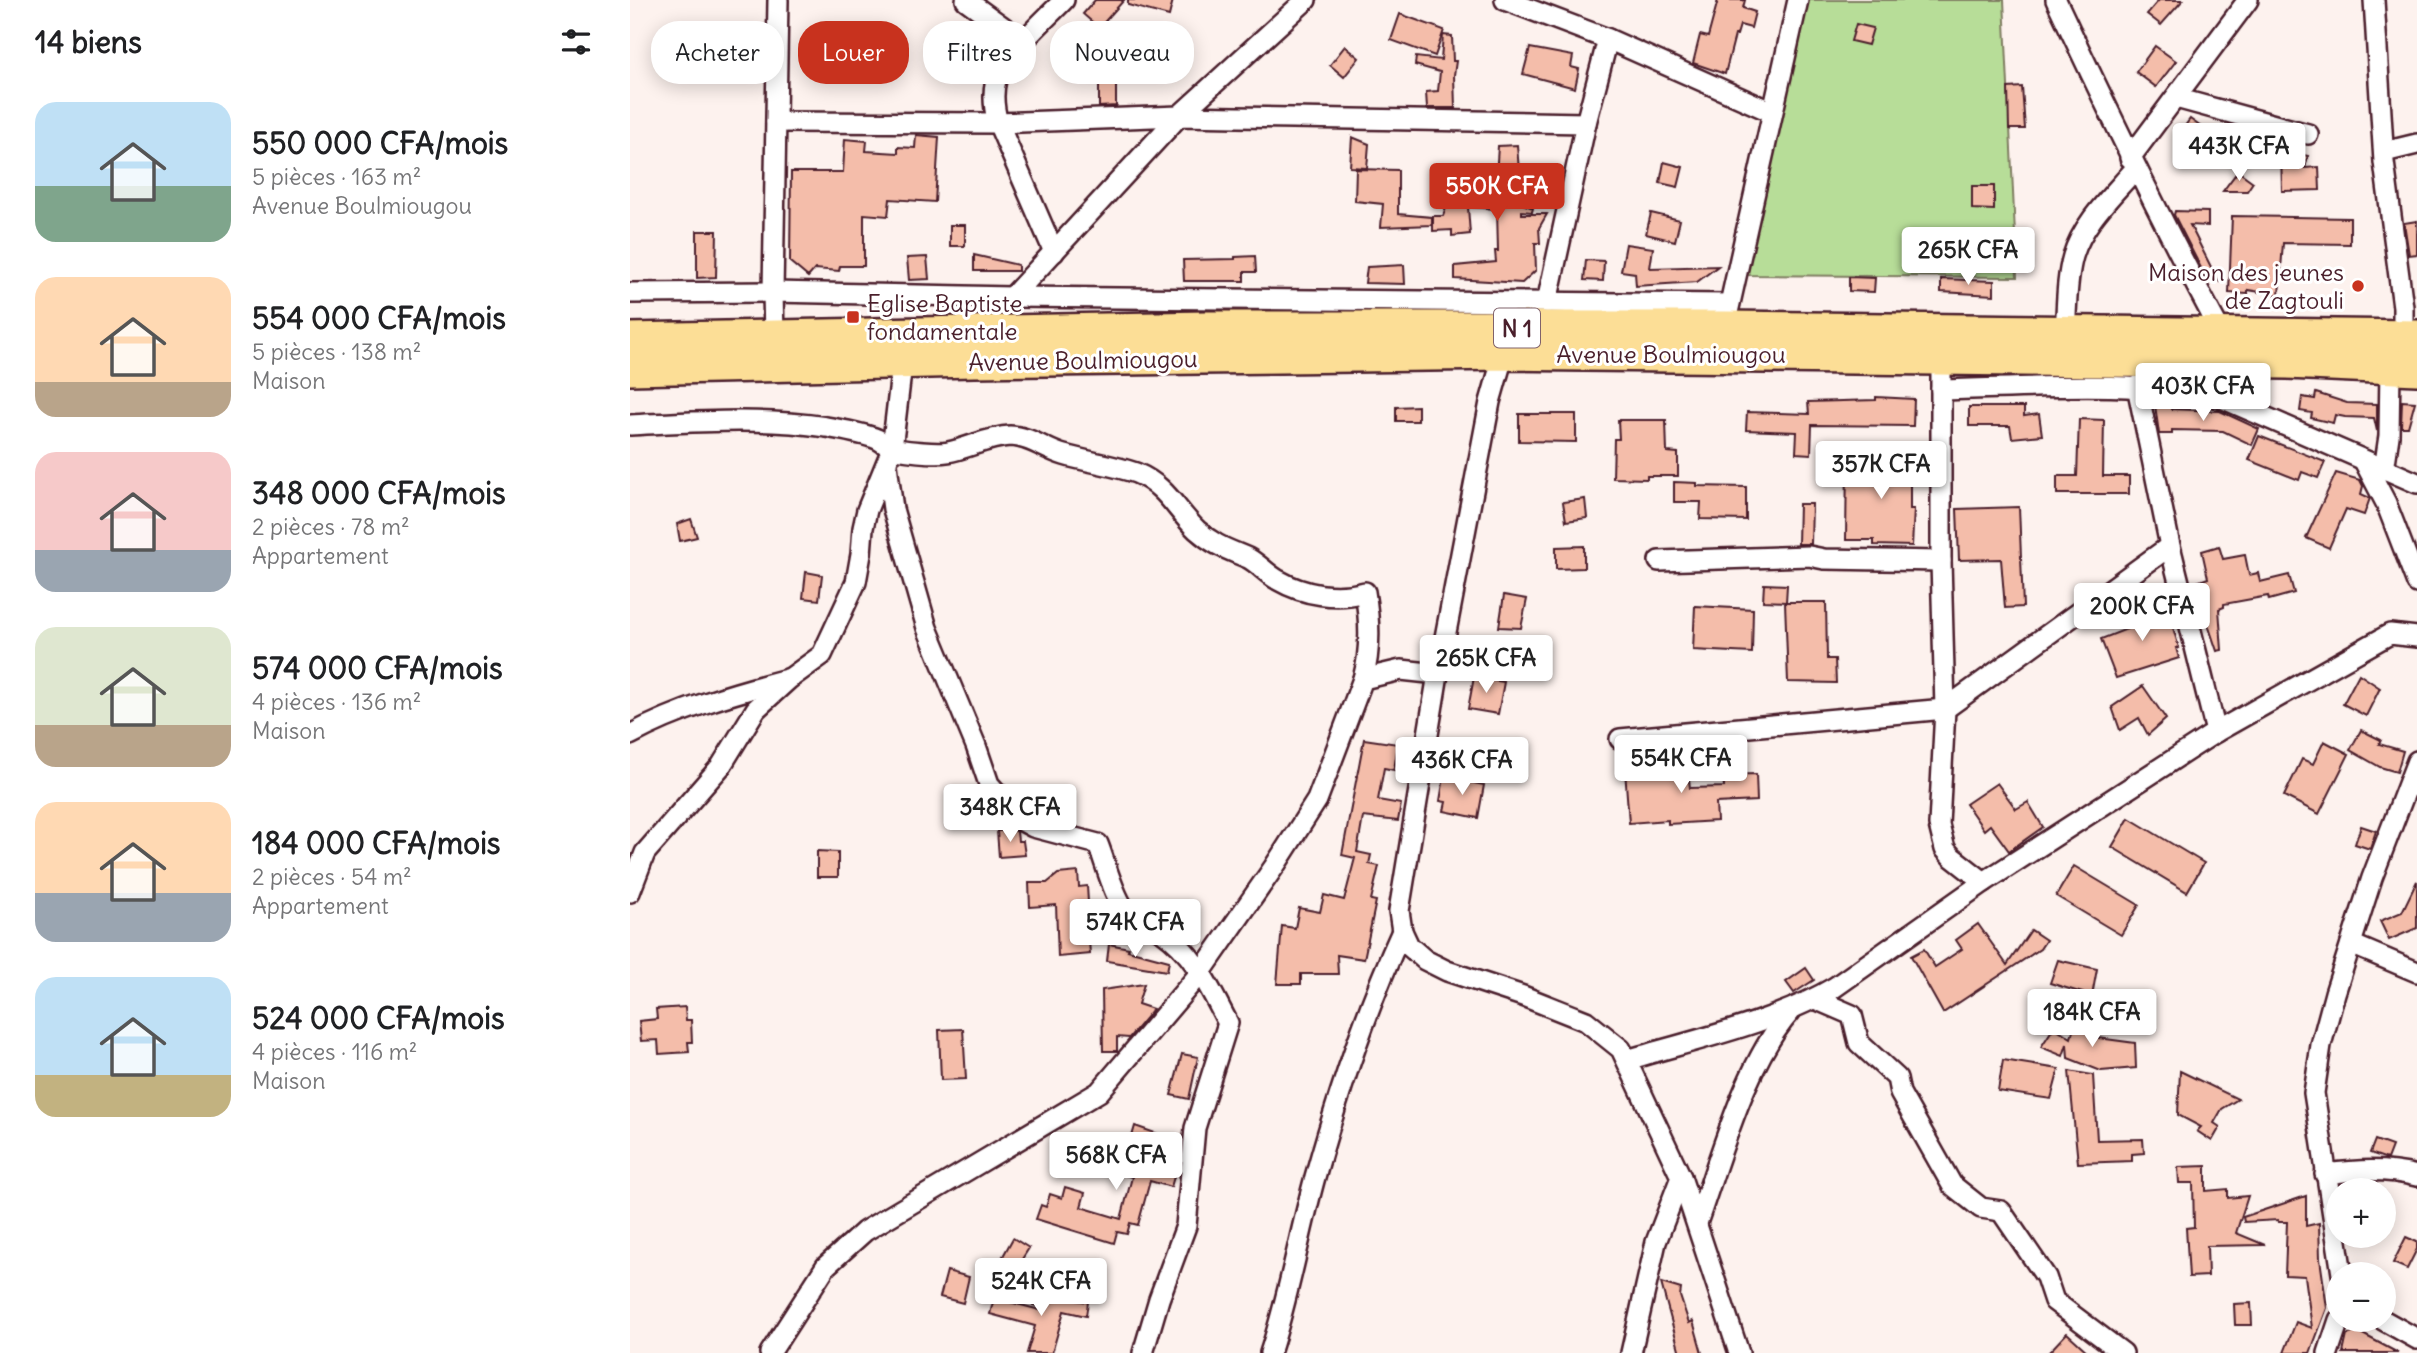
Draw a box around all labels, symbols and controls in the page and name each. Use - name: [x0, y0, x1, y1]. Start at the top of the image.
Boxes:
- chip: Acheter: [651, 21, 784, 84]
- chip: Louer: [798, 21, 909, 84]
- chip: Filtres: [923, 21, 1036, 84]
- chip: Nouveau: [1050, 21, 1194, 84]
- text: 14 biens: [35, 23, 142, 61]
- icon: filters: [557, 23, 595, 61]
- text: 550 000 CFA/mois: [252, 124, 508, 162]
- pin: 443K CFA: [2167, 124, 2311, 183]
- icon: home: [91, 130, 175, 214]
- text: 443K CFA: [2188, 131, 2290, 160]
- text: 5 pièces · 163 m²: [252, 162, 421, 191]
- pin: 550K CFA: [1425, 164, 1569, 223]
- text: 550K CFA: [1445, 171, 1549, 200]
- text: Avenue Boulmiougou: [252, 191, 472, 220]
- pin: 265K CFA: [1896, 228, 2040, 287]
- text: 265K CFA: [1918, 235, 2018, 264]
- place label: Maison des jeunes de Zagtouli: [2148, 257, 2344, 315]
- marker: Maison des jeunes de Zagtouli: [2350, 278, 2366, 294]
- place label: Eglise Baptiste fondamentale: [867, 288, 1023, 346]
- text: 554 000 CFA/mois: [252, 299, 506, 337]
- icon: home: [91, 305, 175, 389]
- road number: N 1: [1494, 308, 1540, 348]
- marker: Eglise Baptiste fondamentale: [845, 309, 861, 325]
- text: 5 pièces · 138 m²: [252, 337, 421, 366]
- street label: Avenue Boulmiougou: [1556, 339, 1786, 369]
- street label: Avenue Boulmiougou: [968, 343, 1198, 377]
- pin: 403K CFA: [2131, 364, 2275, 423]
- text: Maison: [252, 366, 326, 395]
- text: 403K CFA: [2152, 371, 2254, 400]
- pin: 357K CFA: [1809, 442, 1953, 501]
- text: 357K CFA: [1832, 449, 1931, 478]
- text: 348 000 CFA/mois: [252, 474, 506, 512]
- icon: home: [91, 480, 175, 564]
- text: 2 pièces · 78 m²: [252, 512, 410, 541]
- text: Appartement: [252, 541, 389, 570]
- pin: 200K CFA: [2070, 584, 2214, 643]
- text: 200K CFA: [2090, 591, 2194, 620]
- pin: 265K CFA: [1414, 636, 1558, 695]
- text: 265K CFA: [1436, 643, 1536, 672]
- text: 574 000 CFA/mois: [252, 649, 503, 687]
- icon: home: [91, 655, 175, 739]
- text: 4 pièces · 136 m²: [252, 687, 421, 716]
- text: Maison: [252, 716, 326, 745]
- pin: 554K CFA: [1609, 736, 1753, 795]
- pin: 436K CFA: [1390, 738, 1534, 797]
- text: 554K CFA: [1630, 743, 1732, 772]
- text: 436K CFA: [1411, 745, 1513, 774]
- pin: 348K CFA: [938, 784, 1082, 844]
- text: 348K CFA: [959, 792, 1061, 821]
- text: 184 000 CFA/mois: [252, 824, 501, 862]
- icon: home: [91, 830, 175, 914]
- text: 2 pièces · 54 m²: [252, 862, 412, 891]
- text: Appartement: [252, 891, 389, 920]
- pin: 574K CFA: [1063, 900, 1207, 959]
- text: 574K CFA: [1086, 907, 1184, 936]
- pin: 184K CFA: [2020, 990, 2164, 1049]
- text: 184K CFA: [2043, 997, 2141, 1026]
- text: 524 000 CFA/mois: [252, 999, 505, 1037]
- icon: home: [91, 1005, 175, 1089]
- text: 4 pièces · 116 m²: [252, 1037, 417, 1066]
- text: Maison: [252, 1066, 326, 1095]
- pin: 568K CFA: [1044, 1132, 1188, 1192]
- text: 568K CFA: [1065, 1140, 1167, 1169]
- map controls: [2326, 1178, 2396, 1332]
- button: +: [2326, 1178, 2396, 1248]
- pin: 524K CFA: [969, 1258, 1113, 1318]
- button: −: [2326, 1262, 2396, 1332]
- text: 524K CFA: [991, 1266, 1091, 1295]

